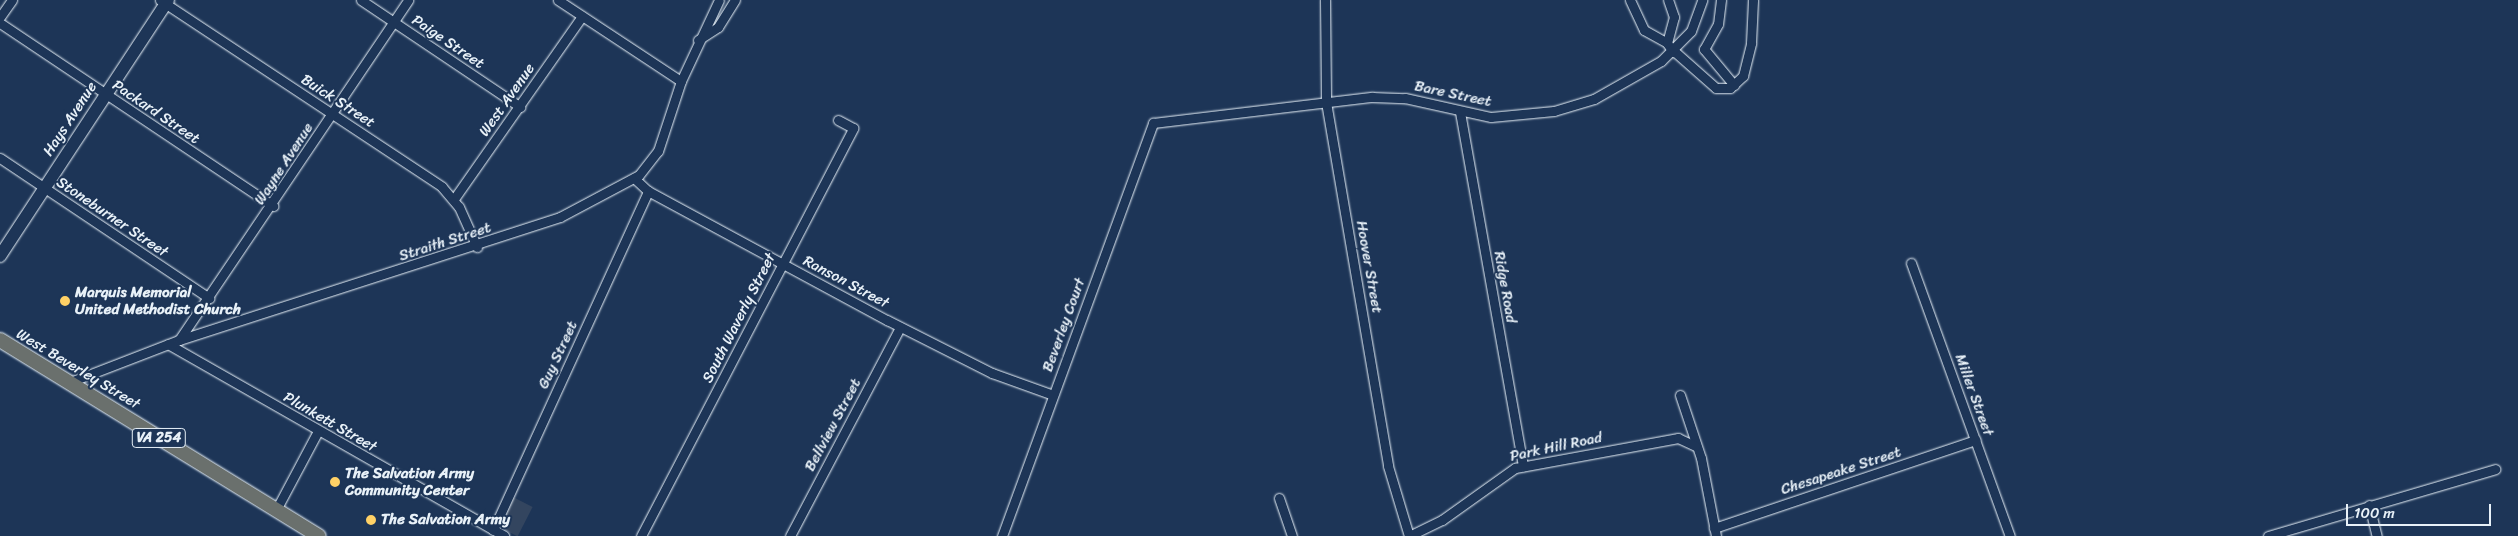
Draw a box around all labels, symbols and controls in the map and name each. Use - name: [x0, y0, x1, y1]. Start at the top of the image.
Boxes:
- street label: Paige Street: [409, 11, 487, 73]
- street label: West Avenue: [475, 60, 539, 140]
- street label: Buick Street: [298, 70, 378, 132]
- street label: Packard Street: [109, 76, 203, 148]
- street label: Bare Street: [1413, 77, 1493, 111]
- street label: Hays Avenue: [39, 79, 101, 159]
- street label: Wayne Avenue: [251, 119, 317, 209]
- street label: Stoneburner Street: [53, 173, 171, 261]
- street label: Straith Street: [397, 219, 493, 265]
- street label: Hoover Street: [1352, 219, 1386, 315]
- street label: South Waverly Street: [699, 250, 779, 386]
- street label: Ridge Road: [1490, 250, 1520, 324]
- street label: Ranson Street: [800, 252, 892, 312]
- street label: Beverley Court: [1039, 275, 1089, 375]
- place label: Marquis Memorial United Methodist Church: [75, 283, 241, 318]
- marker: Marquis Memorial United Methodist Church: [59, 295, 71, 307]
- street label: Guy Street: [534, 318, 582, 392]
- street label: West Beverley Street: [13, 325, 143, 413]
- street label: Miller Street: [1951, 351, 1997, 439]
- street label: Bellview Street: [801, 376, 865, 474]
- street label: Plunkett Street: [280, 388, 380, 456]
- road number: VA 254: [132, 426, 186, 449]
- street label: Park Hill Road: [1508, 428, 1604, 466]
- street label: Chesapeake Street: [1779, 443, 1903, 499]
- place label: The Salvation Army Community Center: [345, 464, 474, 499]
- marker: The Salvation Army Community Center: [329, 476, 341, 488]
- scale bar: [2348, 494, 2493, 526]
- text: 100 m: [2354, 500, 2395, 526]
- place label: The Salvation Army: [381, 511, 510, 529]
- marker: The Salvation Army: [365, 514, 377, 526]

